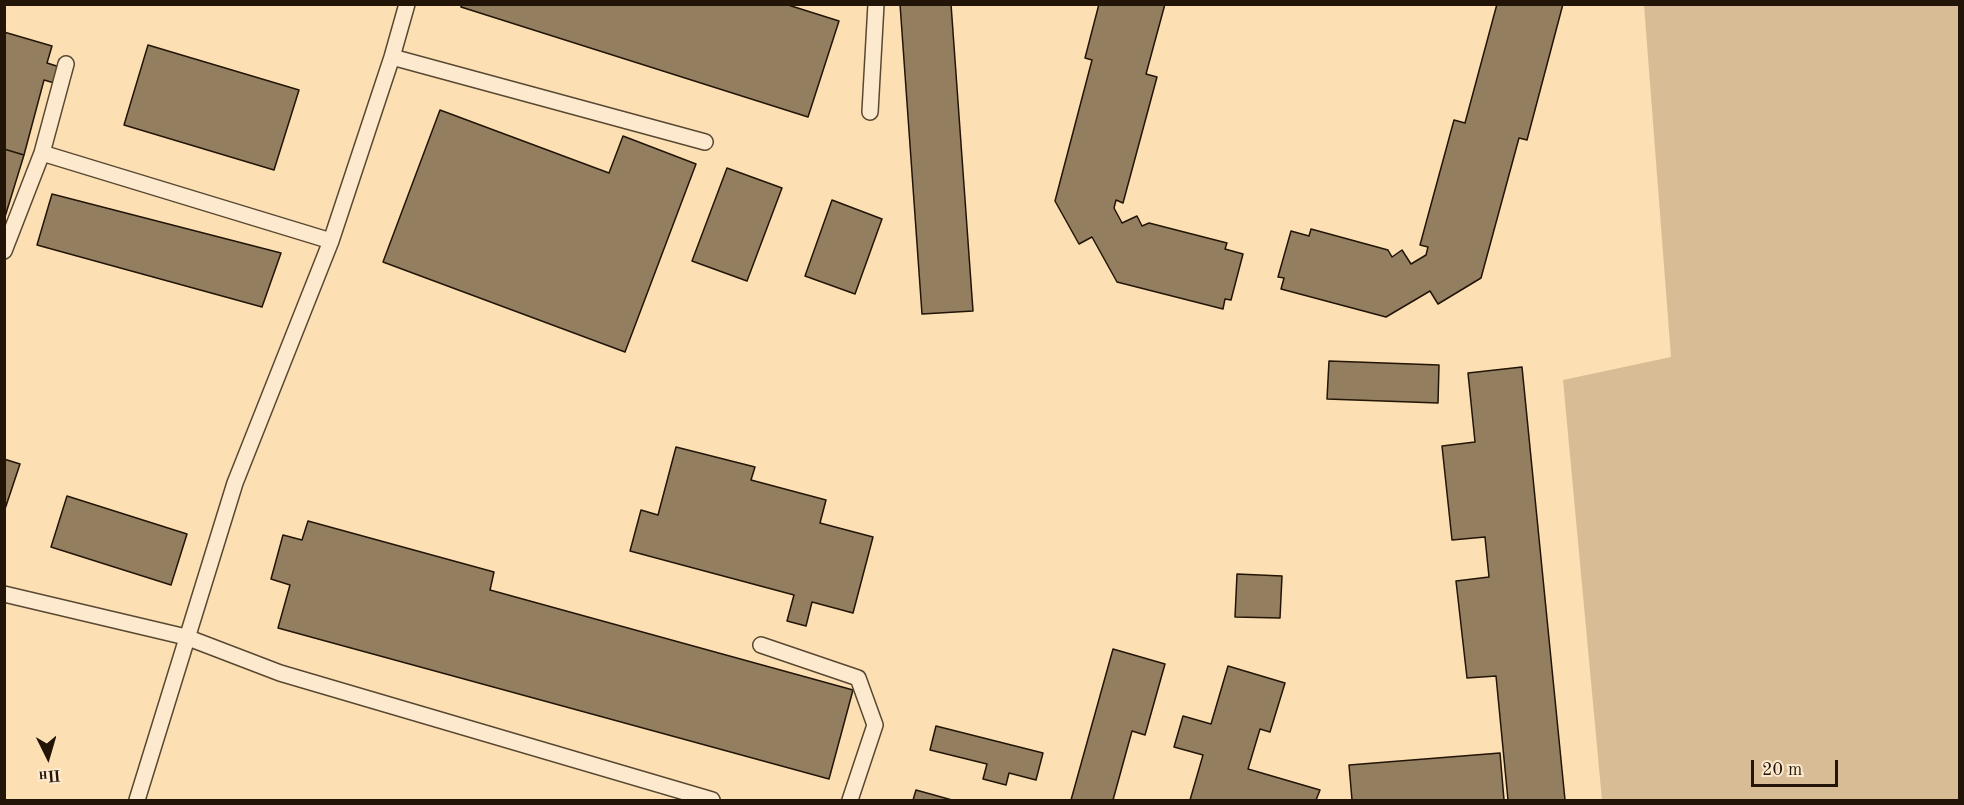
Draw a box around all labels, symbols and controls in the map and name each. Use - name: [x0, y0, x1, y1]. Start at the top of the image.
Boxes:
- north arrow: [18, 727, 78, 787]
- scale bar: [1754, 748, 1841, 786]
- text: 20 m: [1762, 761, 1802, 779]
- text: Пн: [38, 766, 61, 784]

